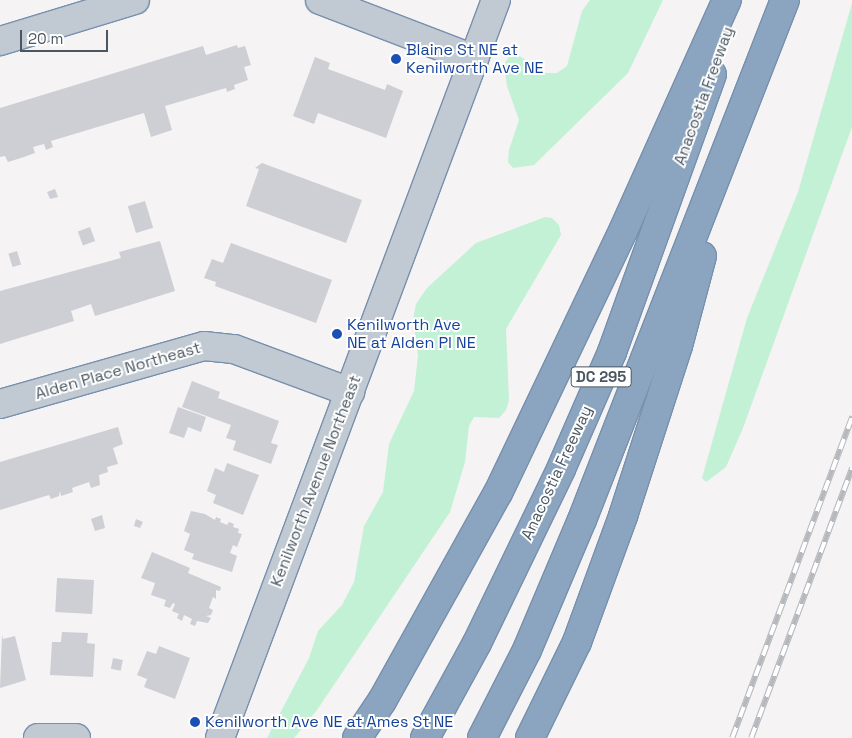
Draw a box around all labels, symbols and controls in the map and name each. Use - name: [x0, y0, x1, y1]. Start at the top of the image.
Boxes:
- scale bar: [22, 20, 110, 52]
- street label: Anacostia Freeway: [670, 24, 738, 168]
- text: 20 m: [28, 29, 63, 48]
- place label: Blaine St NE at Kenilworth Ave NE: [406, 40, 544, 78]
- marker: Blaine St NE at Kenilworth Ave NE: [390, 53, 402, 65]
- place label: Kenilworth Ave NE at Alden Pl NE: [347, 315, 476, 353]
- marker: Kenilworth Ave NE at Alden Pl NE: [331, 328, 343, 340]
- street label: Alden Place Northeast: [33, 338, 203, 404]
- road number: DC 295: [570, 364, 632, 390]
- street label: Kenilworth Avenue Northeast: [267, 373, 365, 589]
- street label: Anacostia Freeway: [517, 403, 597, 543]
- place label: Kenilworth Ave NE at Ames St NE: [205, 712, 454, 732]
- marker: Kenilworth Ave NE at Ames St NE: [189, 716, 201, 728]

